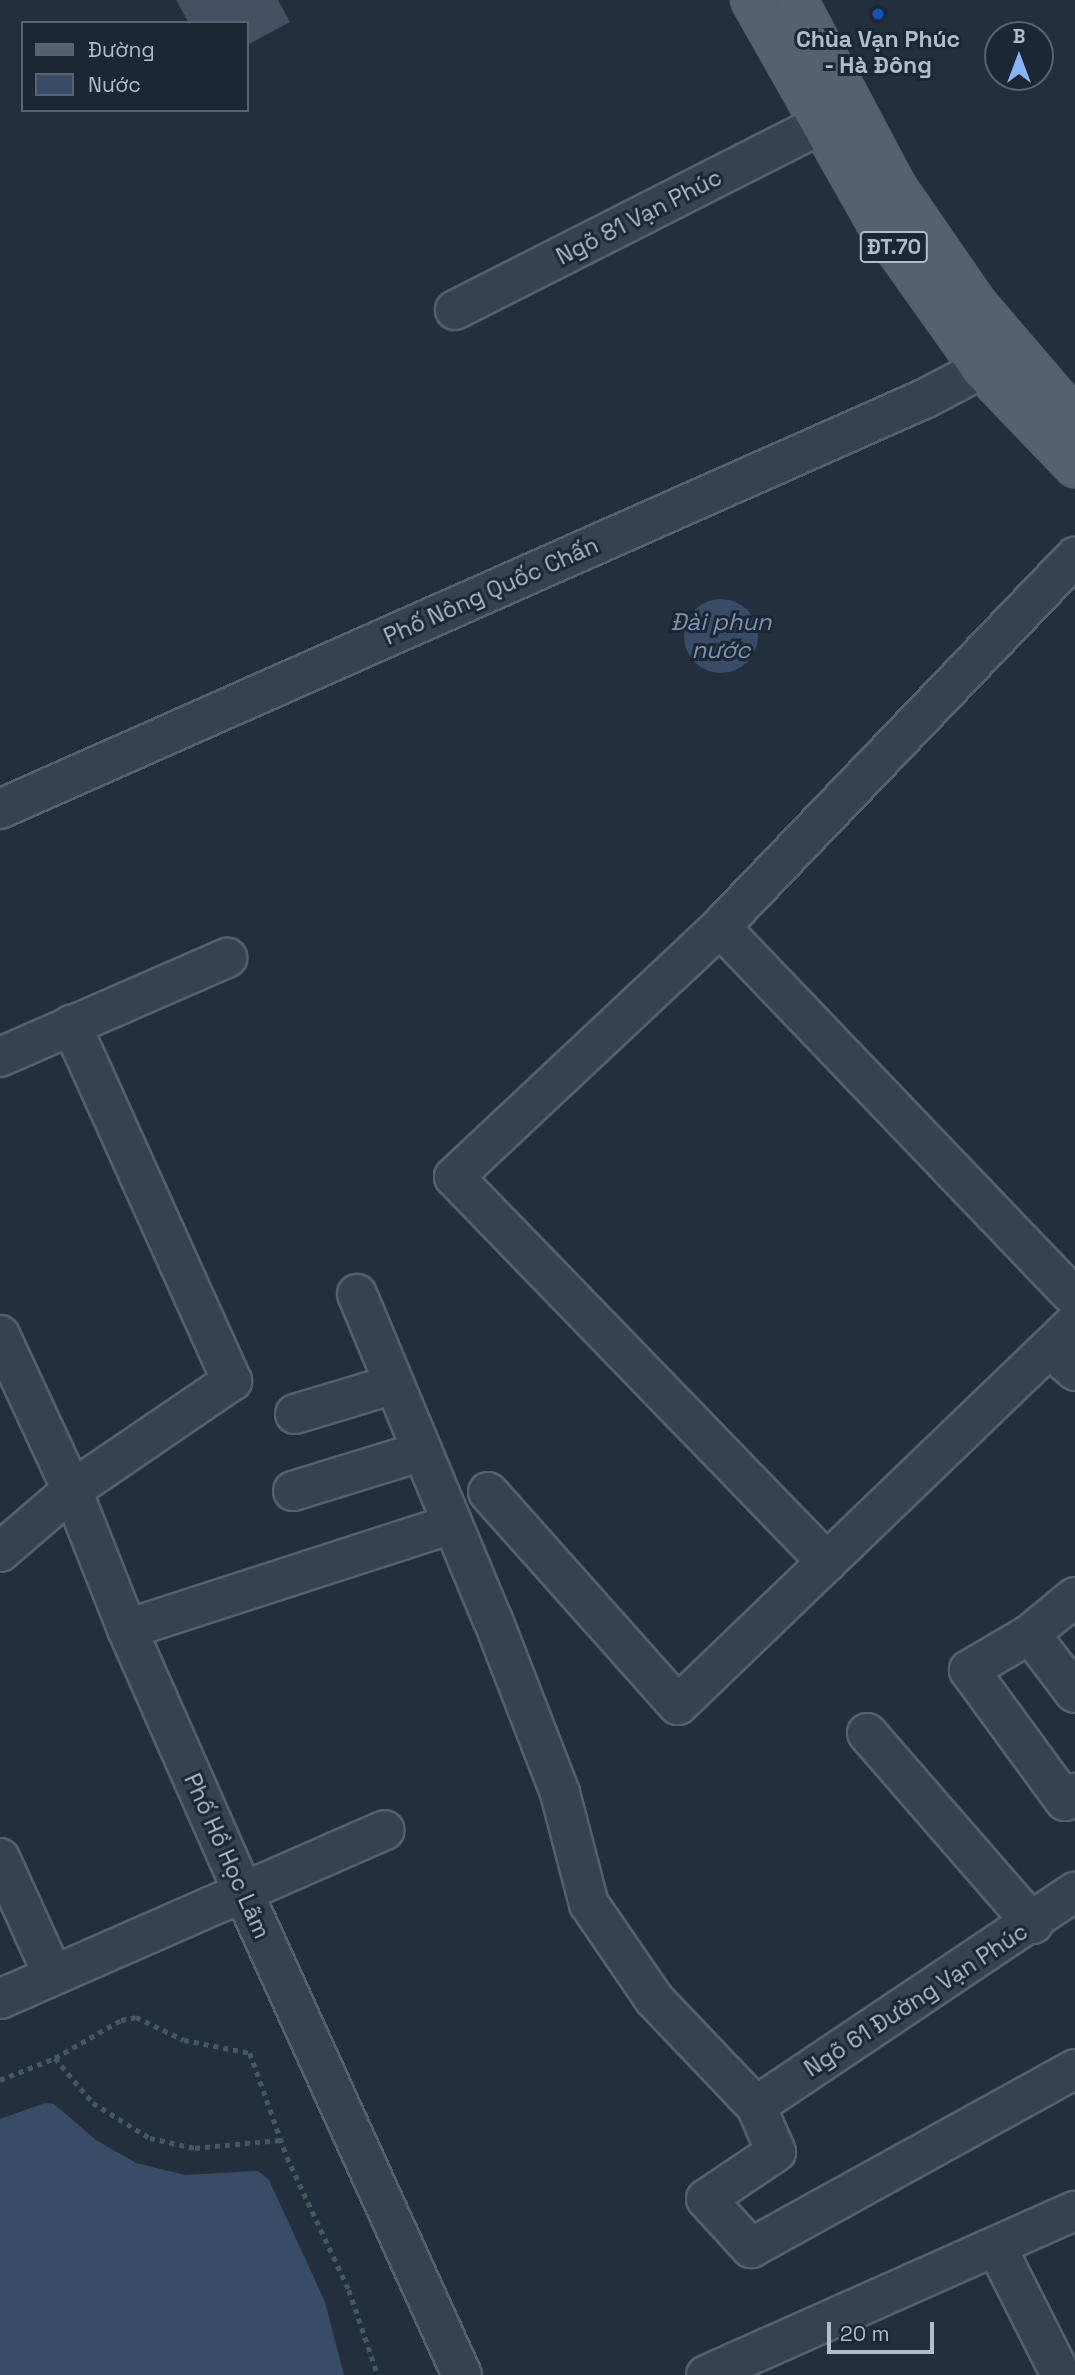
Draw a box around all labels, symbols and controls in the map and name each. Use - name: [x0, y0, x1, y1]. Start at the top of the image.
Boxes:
- marker: Chùa Vạn Phúc - Hà Đông: [870, 6, 886, 22]
- legend: [21, 21, 248, 112]
- north arrow: [984, 21, 1054, 91]
- text: B: [1013, 24, 1025, 49]
- place label: Chùa Vạn Phúc - Hà Đông: [796, 25, 960, 79]
- text: Đường: [88, 36, 155, 63]
- text: Nước: [88, 71, 141, 98]
- street label: Ngõ 81 Vạn Phúc: [552, 163, 726, 271]
- road number: ĐT.70: [859, 230, 929, 264]
- street label: Phố Nông Quốc Chấn: [379, 531, 603, 651]
- water label: Đài phun nước: [670, 608, 772, 664]
- street label: Phố Hồ Học Lãm: [178, 1769, 276, 1943]
- street label: Ngõ 61 Đường Vạn Phúc: [799, 1917, 1033, 2083]
- scale bar: [830, 2308, 937, 2352]
- text: 20 m: [840, 2320, 890, 2347]

